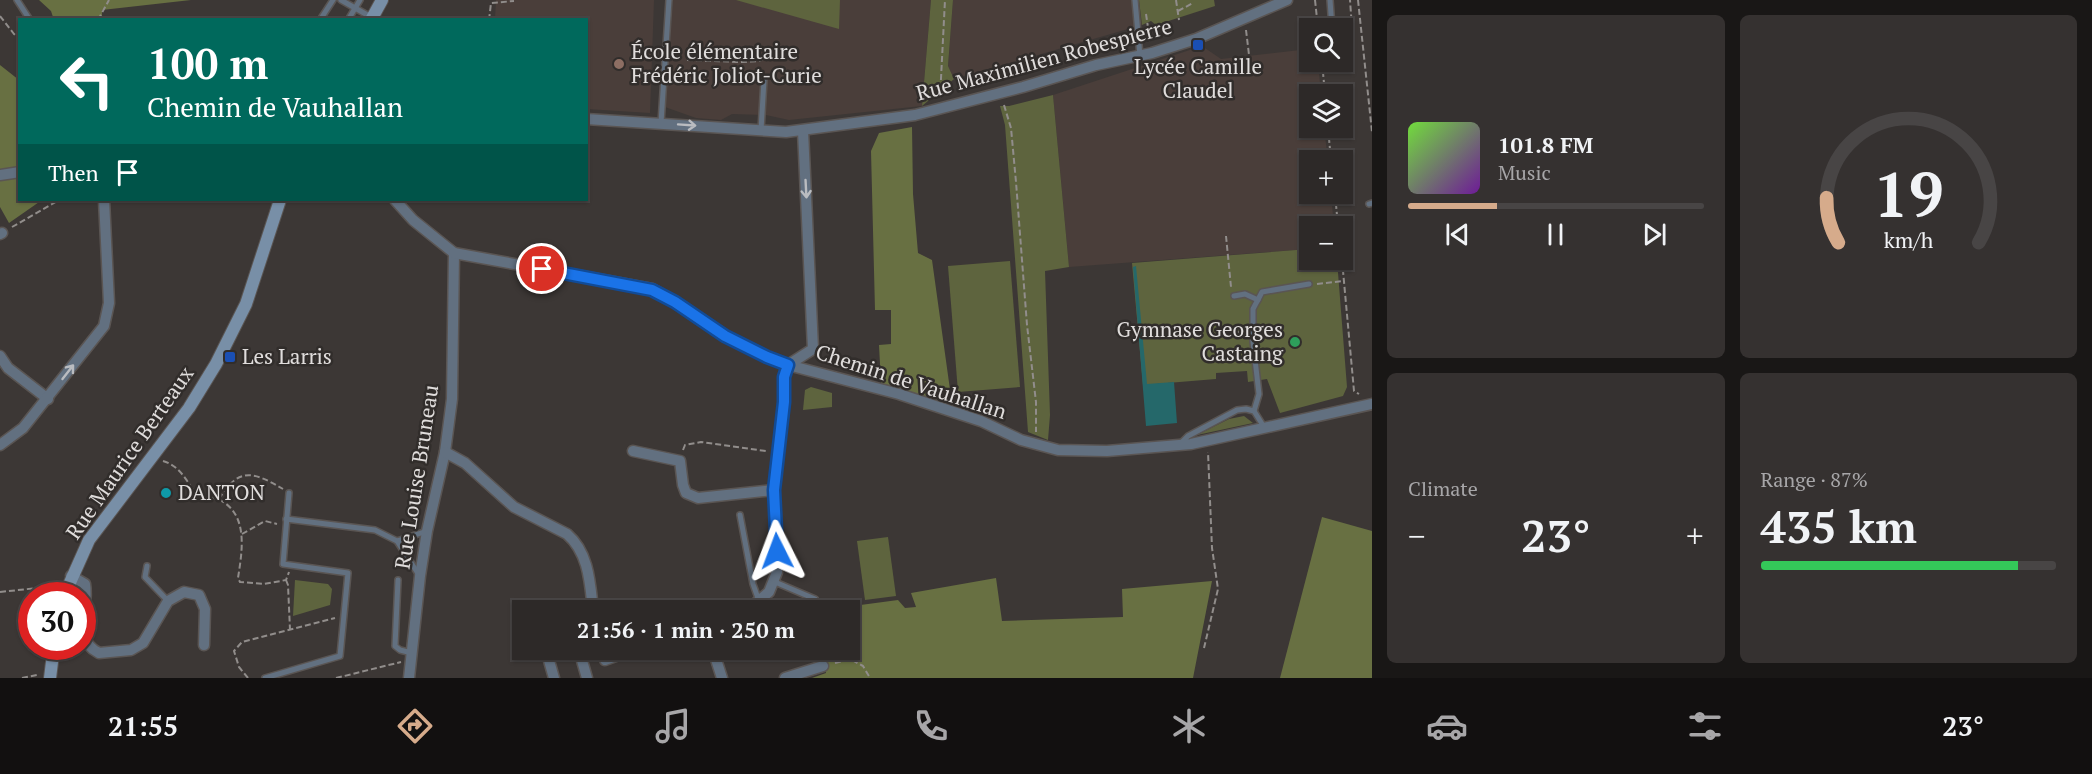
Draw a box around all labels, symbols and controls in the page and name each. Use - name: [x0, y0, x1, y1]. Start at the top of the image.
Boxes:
- street label: Rue Maximilien Robespierre: [913, 11, 1175, 107]
- map controls: [1299, 18, 1353, 270]
- button: search: [1299, 18, 1353, 72]
- text: 100 m: [147, 35, 268, 91]
- place label: École élémentaire Frédéric Joliot-Curie: [631, 37, 822, 89]
- marker: Lycée Camille Claudel: [1191, 38, 1205, 52]
- icon: left: [48, 42, 126, 120]
- place label: Lycée Camille Claudel: [1134, 52, 1262, 104]
- marker: École élémentaire Frédéric Joliot-Curie: [612, 57, 626, 71]
- button: layers: [1299, 84, 1353, 138]
- text: Chemin de Vauhallan: [147, 89, 403, 125]
- one-way arrow: [676, 120, 696, 131]
- text: 101.8 FM: [1498, 130, 1593, 159]
- button: +: [1299, 150, 1353, 204]
- text: 19: [1873, 153, 1944, 236]
- icon: arrive: [111, 156, 144, 189]
- text: Then: [48, 158, 99, 187]
- text: Music: [1498, 159, 1551, 186]
- one-way arrow: [800, 179, 811, 199]
- button: −: [1299, 216, 1353, 270]
- icon: previous: [1441, 218, 1474, 251]
- icon: pause: [1539, 218, 1572, 251]
- icon: next: [1638, 218, 1671, 251]
- text: km/h: [1883, 227, 1933, 255]
- pin: [516, 243, 567, 294]
- icon: arrive: [525, 252, 558, 285]
- place label: Gymnase Georges Castaing: [1117, 315, 1284, 367]
- marker: Gymnase Georges Castaing: [1288, 335, 1302, 349]
- street label: Chemin de Vauhallan: [812, 337, 1011, 425]
- place label: Les Larris: [242, 342, 332, 370]
- marker: Les Larris: [223, 350, 237, 364]
- street label: Rue Maurice Berteaux: [59, 360, 199, 544]
- one-way arrow: [62, 364, 75, 380]
- street label: Rue Louise Bruneau: [388, 383, 444, 571]
- text: Range · 87%: [1761, 466, 1868, 493]
- text: Climate: [1408, 475, 1478, 502]
- place label: DANTON: [178, 478, 265, 506]
- marker: DANTON: [159, 486, 173, 500]
- text: 435 km: [1761, 496, 1917, 556]
- text: 23°: [1521, 505, 1590, 565]
- text: −: [1408, 514, 1426, 557]
- text: +: [1686, 514, 1704, 557]
- position arrow: [745, 519, 809, 583]
- speed limit sign: 30: [18, 582, 96, 660]
- text: 21:56 · 1 min · 250 m: [577, 615, 795, 644]
- icon: directions: [394, 705, 436, 747]
- icon: music: [652, 705, 694, 747]
- icon: phone: [910, 705, 952, 747]
- icon: climate: [1168, 705, 1210, 747]
- icon: car: [1426, 705, 1468, 747]
- icon: filters: [1684, 705, 1726, 747]
- text: 21:55: [108, 708, 178, 744]
- text: 23°: [1942, 708, 1984, 744]

